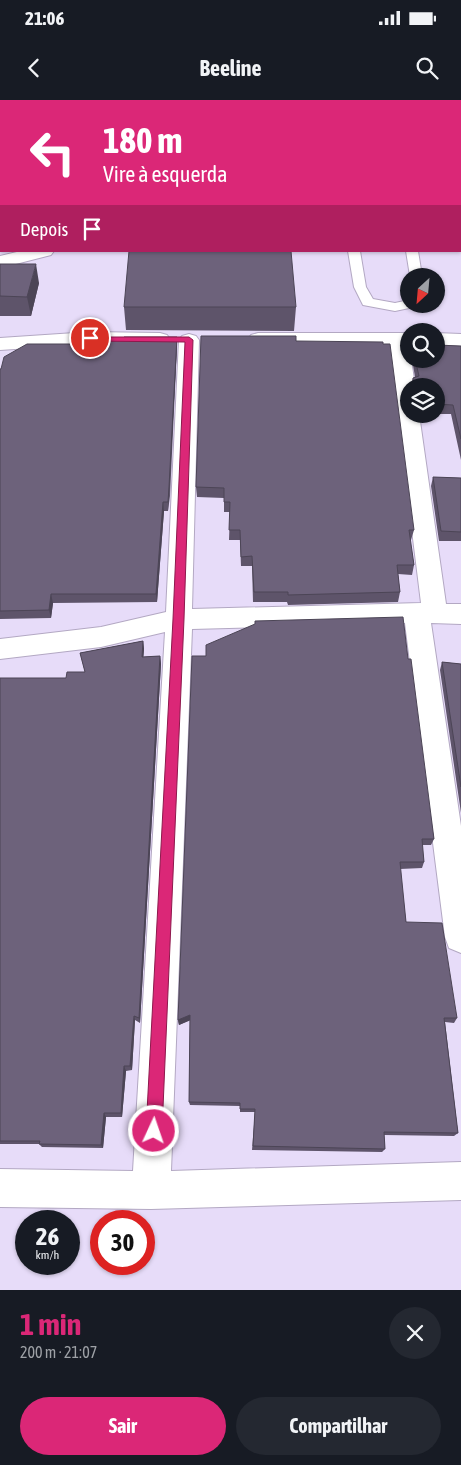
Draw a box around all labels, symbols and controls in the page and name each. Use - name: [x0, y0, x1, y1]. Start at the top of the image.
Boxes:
- text: 21:06: [25, 7, 64, 29]
- icon: back: [20, 54, 48, 82]
- icon: search: [413, 54, 441, 82]
- text: Beeline: [200, 55, 261, 81]
- icon: left: [20, 120, 85, 185]
- text: 180 m: [103, 120, 182, 160]
- text: Vire à esquerda: [103, 161, 228, 187]
- icon: arrive: [78, 215, 106, 243]
- text: Depois: [20, 218, 68, 240]
- north arrow: [400, 268, 445, 312]
- map controls: [400, 268, 445, 423]
- pin: [69, 317, 111, 359]
- button: search: [400, 323, 445, 368]
- icon: arrive: [76, 324, 104, 352]
- button: layers: [400, 378, 445, 423]
- position arrow: [127, 1104, 179, 1156]
- speed limit sign: 30: [90, 1210, 155, 1275]
- text: 26: [36, 1222, 59, 1250]
- text: km/h: [36, 1248, 59, 1262]
- text: 1 min: [20, 1307, 81, 1341]
- button: close: [389, 1307, 441, 1359]
- text: 200 m · 21:07: [20, 1343, 97, 1361]
- button: Sair: [20, 1397, 226, 1455]
- button: Compartilhar: [236, 1397, 441, 1455]

